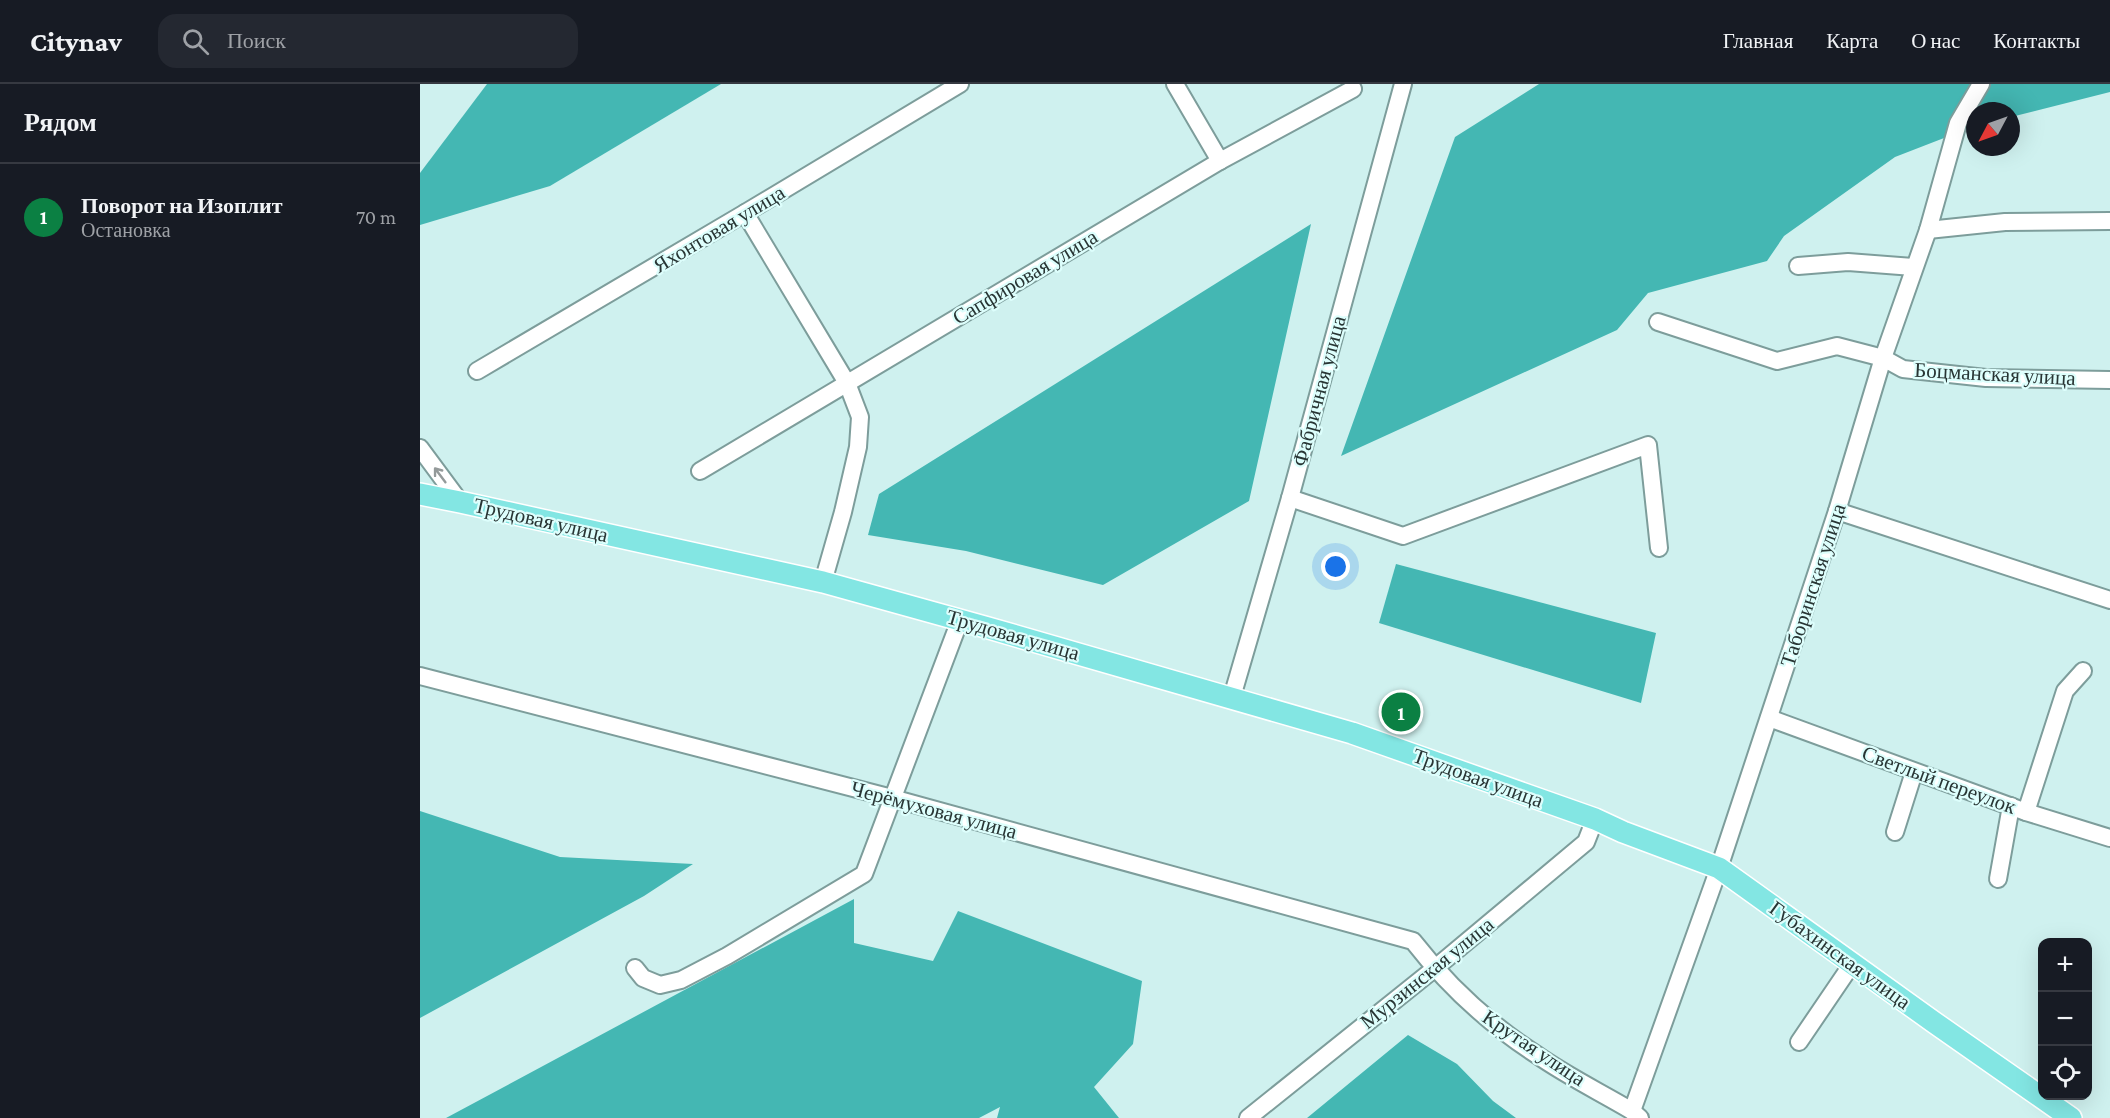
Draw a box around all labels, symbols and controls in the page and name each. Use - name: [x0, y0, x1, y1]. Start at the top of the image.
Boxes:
- search box: [158, 14, 578, 68]
- icon: search: [179, 25, 212, 58]
- text: Citynav: [30, 26, 122, 57]
- text: Поиск: [227, 28, 286, 53]
- text: Главная: [1723, 29, 1793, 53]
- text: Карта: [1826, 29, 1878, 53]
- text: О нас: [1911, 29, 1960, 53]
- text: Контакты: [1993, 29, 2080, 53]
- north arrow: [1966, 102, 2020, 156]
- text: Рядом: [24, 108, 97, 137]
- street label: Яхонтовая улица: [649, 180, 790, 278]
- text: Поворот на Изоплит: [81, 193, 283, 218]
- text: 1: [40, 206, 47, 228]
- text: 70 m: [356, 206, 396, 228]
- text: Остановка: [81, 219, 171, 241]
- street label: Сапфировая улица: [948, 224, 1102, 330]
- street label: Фабричная улица: [1287, 312, 1351, 469]
- street label: Боцманская улица: [1914, 358, 2077, 390]
- one-way arrow: [434, 467, 446, 483]
- street label: Трудовая улица: [472, 493, 611, 547]
- street label: Таборинская улица: [1775, 500, 1851, 669]
- your location: [1321, 552, 1350, 581]
- street label: Трудовая улица: [944, 605, 1083, 666]
- pin: 1: [1382, 690, 1420, 734]
- street label: Светлый переулок: [1859, 741, 2020, 819]
- street label: Трудовая улица: [1410, 743, 1547, 813]
- street label: Черёмуховая улица: [848, 776, 1020, 844]
- street label: Губахинская улица: [1765, 896, 1916, 1015]
- street label: Мурзинская улица: [1356, 912, 1499, 1034]
- map controls: [2038, 938, 2092, 1100]
- button: +: [2038, 938, 2092, 992]
- button: −: [2038, 992, 2092, 1046]
- street label: Крутая улица: [1478, 1005, 1591, 1092]
- button: locate: [2038, 1046, 2092, 1100]

